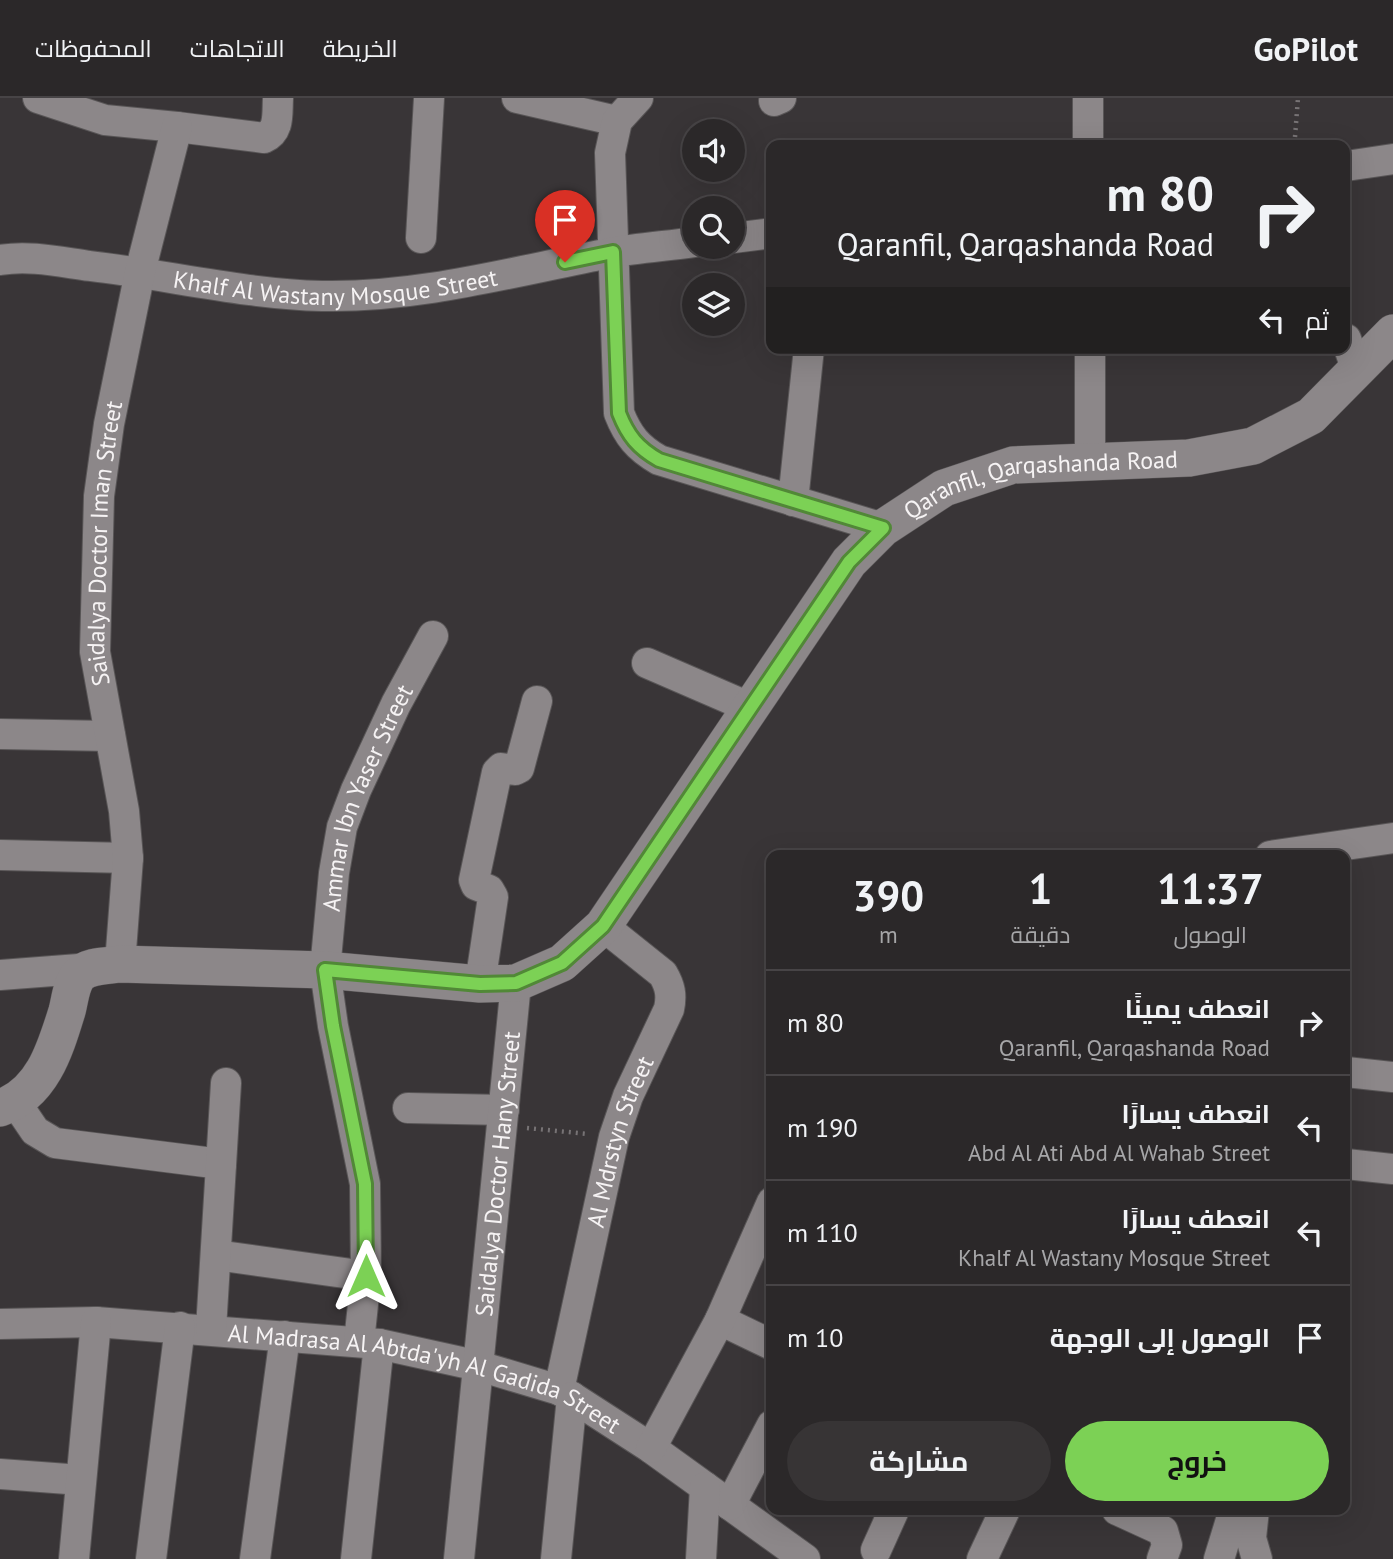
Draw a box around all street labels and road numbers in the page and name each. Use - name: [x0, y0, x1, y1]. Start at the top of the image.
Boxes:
- street label: Khalf Al Wastany Mosque Street: [171, 261, 500, 312]
- street label: Saidalya Doctor Iman Street: [79, 398, 129, 689]
- street label: Qaranfil, Qarqashanda Road: [897, 443, 1178, 526]
- street label: Ammar Ibn Yaser Street: [315, 679, 419, 913]
- street label: Saidalya Doctor Hany Street: [468, 1030, 527, 1318]
- street label: Al Mdrstyn Street: [579, 1051, 660, 1230]
- street label: Al Madrasa Al Abtda'yh Al Gadida Street: [227, 1317, 627, 1440]

